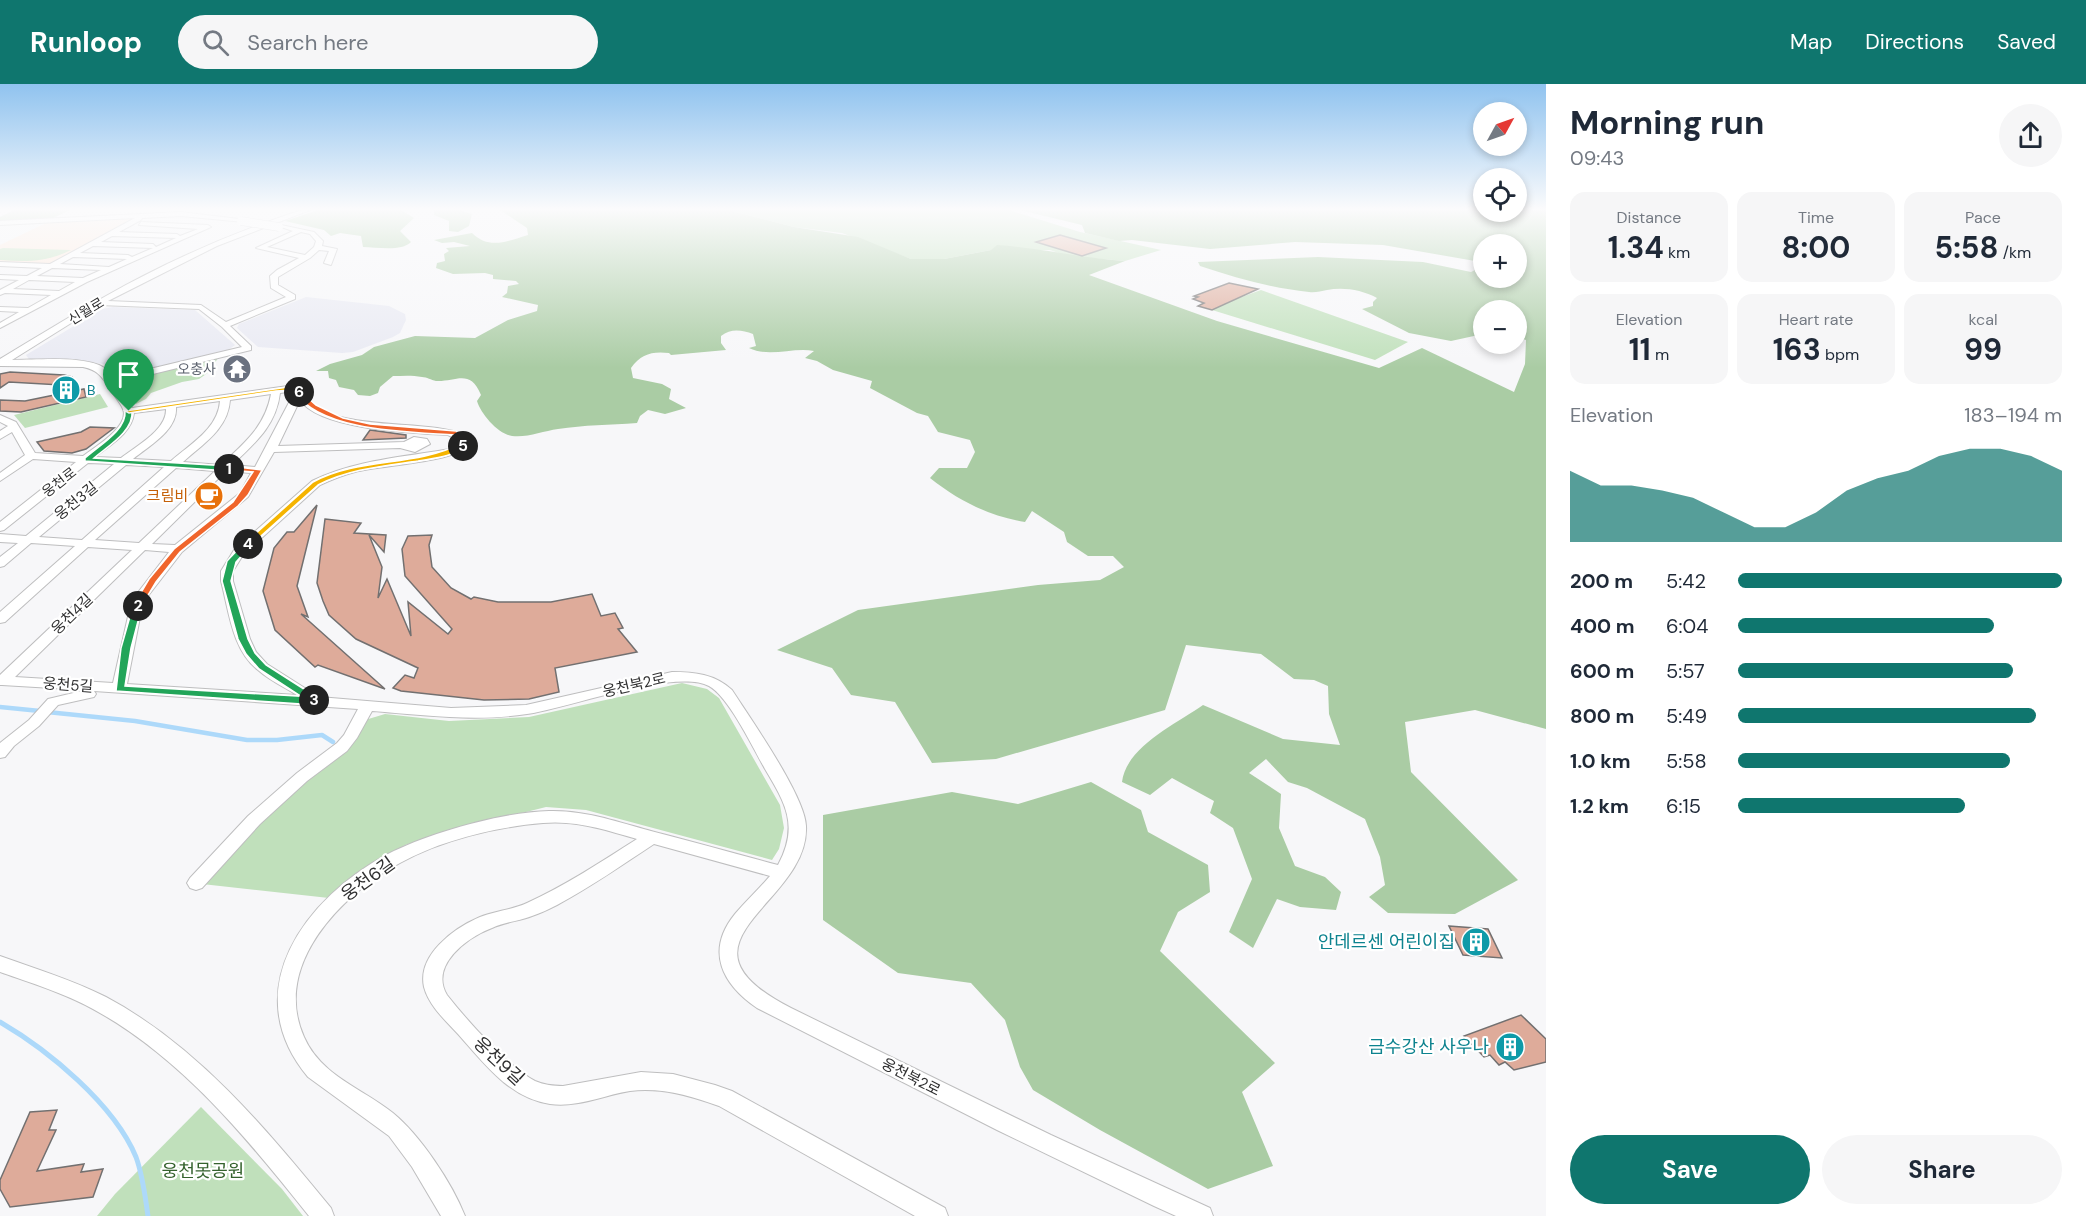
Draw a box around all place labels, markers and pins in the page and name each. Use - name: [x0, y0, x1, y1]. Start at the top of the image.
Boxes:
- pin: [103, 349, 154, 411]
- temple icon: 오충사: [221, 353, 253, 385]
- place label: 오충사: [177, 360, 216, 378]
- building icon: B: [50, 374, 82, 406]
- pin: 6: [284, 377, 314, 407]
- place label: B: [87, 381, 95, 399]
- pin: 5: [448, 431, 478, 461]
- pin: 1: [214, 454, 244, 484]
- cafe icon: 크림비: [193, 480, 225, 512]
- place label: 크림비: [147, 486, 188, 506]
- pin: 4: [233, 529, 263, 559]
- pin: 2: [123, 591, 153, 621]
- pin: 3: [299, 685, 329, 715]
- building icon: 안데르센 어린이집: [1460, 926, 1492, 958]
- place label: 안데르센 어린이집: [1318, 930, 1455, 954]
- building icon: 금수강산 사우나: [1494, 1031, 1526, 1063]
- place label: 금수강산 사우나: [1368, 1035, 1489, 1059]

